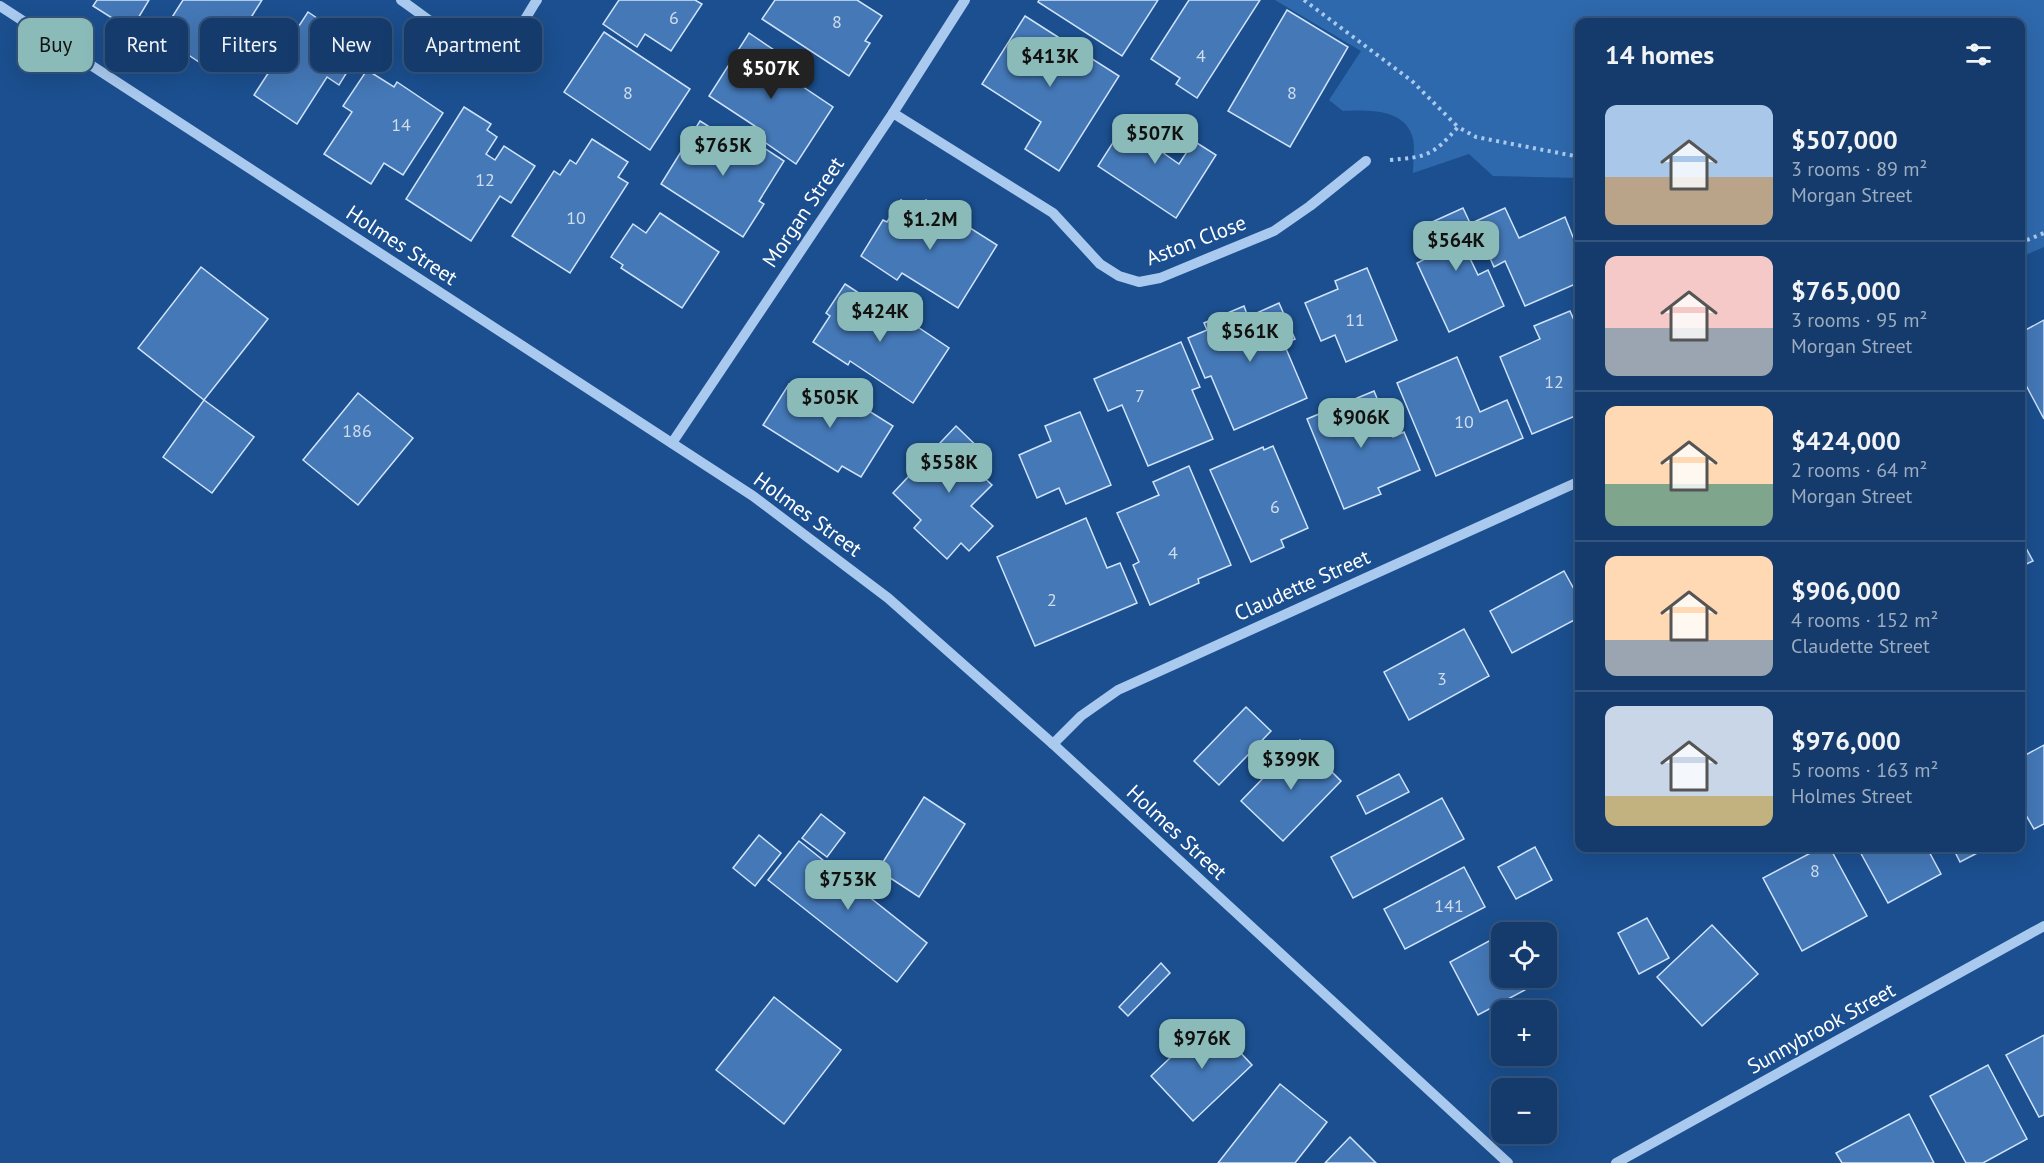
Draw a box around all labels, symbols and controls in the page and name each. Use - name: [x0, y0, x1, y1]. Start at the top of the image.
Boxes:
- house number: 6: [669, 6, 679, 29]
- house number: 8: [832, 10, 842, 33]
- chip: Buy: [18, 18, 93, 72]
- chip: Rent: [105, 18, 188, 72]
- chip: Filters: [200, 18, 298, 72]
- chip: New: [310, 18, 392, 72]
- chip: Apartment: [404, 18, 542, 72]
- pin: $413K: [1008, 37, 1092, 88]
- text: 14 homes: [1605, 38, 1714, 71]
- icon: filters: [1962, 38, 1995, 71]
- text: $413K: [1021, 43, 1079, 69]
- house number: 4: [1196, 44, 1206, 67]
- pin: $507K: [729, 49, 813, 100]
- text: $507K: [742, 55, 800, 81]
- house number: 8: [623, 81, 633, 104]
- house number: 8: [1287, 81, 1297, 104]
- house number: 14: [391, 113, 411, 136]
- pin: $507K: [1113, 114, 1197, 165]
- text: $507K: [1126, 120, 1184, 146]
- text: $507,000: [1791, 123, 1898, 156]
- pin: $765K: [681, 126, 765, 177]
- icon: home: [1653, 129, 1725, 201]
- text: $765K: [694, 132, 752, 158]
- street label: Morgan Street: [756, 152, 850, 272]
- text: 3 rooms · 89 m²: [1791, 156, 1927, 182]
- house number: 12: [475, 168, 495, 191]
- text: Morgan Street: [1791, 182, 1912, 208]
- street label: Holmes Street: [341, 199, 463, 291]
- pin: $1.2M: [888, 200, 972, 251]
- house number: 10: [566, 206, 586, 229]
- text: $1.2M: [903, 206, 957, 232]
- street label: Aston Close: [1142, 209, 1250, 271]
- pin: $564K: [1414, 221, 1498, 272]
- text: $564K: [1427, 227, 1485, 253]
- text: $765,000: [1791, 274, 1901, 307]
- icon: home: [1653, 280, 1725, 352]
- pin: $424K: [838, 292, 922, 343]
- text: $424K: [851, 298, 909, 324]
- text: 3 rooms · 95 m²: [1791, 307, 1927, 333]
- house number: 11: [1345, 308, 1365, 331]
- pin: $561K: [1208, 312, 1292, 363]
- text: $561K: [1221, 318, 1279, 344]
- text: Morgan Street: [1791, 333, 1912, 359]
- house number: 12: [1544, 370, 1564, 393]
- pin: $505K: [788, 378, 872, 429]
- text: $505K: [801, 384, 859, 410]
- house number: 7: [1135, 384, 1145, 407]
- pin: $906K: [1319, 398, 1403, 449]
- text: $906K: [1332, 404, 1390, 430]
- house number: 10: [1454, 410, 1474, 433]
- house number: 186: [342, 419, 372, 442]
- text: $424,000: [1791, 424, 1901, 457]
- icon: home: [1653, 430, 1725, 502]
- pin: $558K: [907, 443, 991, 494]
- text: $558K: [920, 449, 978, 475]
- text: 2 rooms · 64 m²: [1791, 457, 1927, 483]
- street label: Holmes Street: [749, 466, 867, 562]
- text: Morgan Street: [1791, 483, 1912, 509]
- house number: 6: [1270, 495, 1280, 518]
- house number: 4: [1168, 541, 1178, 564]
- street label: Claudette Street: [1230, 543, 1374, 627]
- text: $906,000: [1791, 574, 1901, 607]
- icon: home: [1653, 580, 1725, 652]
- house number: 2: [1047, 588, 1057, 611]
- text: 4 rooms · 152 m²: [1791, 607, 1938, 633]
- text: Claudette Street: [1791, 633, 1930, 659]
- house number: 3: [1437, 667, 1447, 690]
- text: $976,000: [1791, 724, 1901, 757]
- icon: home: [1653, 730, 1725, 802]
- pin: $399K: [1249, 740, 1333, 791]
- text: $399K: [1262, 746, 1320, 772]
- text: 5 rooms · 163 m²: [1791, 757, 1938, 783]
- street label: Holmes Street: [1121, 779, 1233, 885]
- text: Holmes Street: [1791, 783, 1912, 809]
- house number: 8: [1810, 859, 1820, 882]
- pin: $753K: [806, 860, 890, 911]
- text: $753K: [819, 866, 877, 892]
- house number: 141: [1434, 894, 1464, 917]
- map controls: [1491, 922, 1557, 1144]
- button: locate: [1491, 922, 1557, 988]
- street label: Sunnybrook Street: [1742, 976, 1900, 1080]
- button: +: [1491, 1000, 1557, 1066]
- pin: $976K: [1160, 1019, 1244, 1070]
- text: $976K: [1173, 1025, 1231, 1051]
- button: −: [1491, 1078, 1557, 1144]

